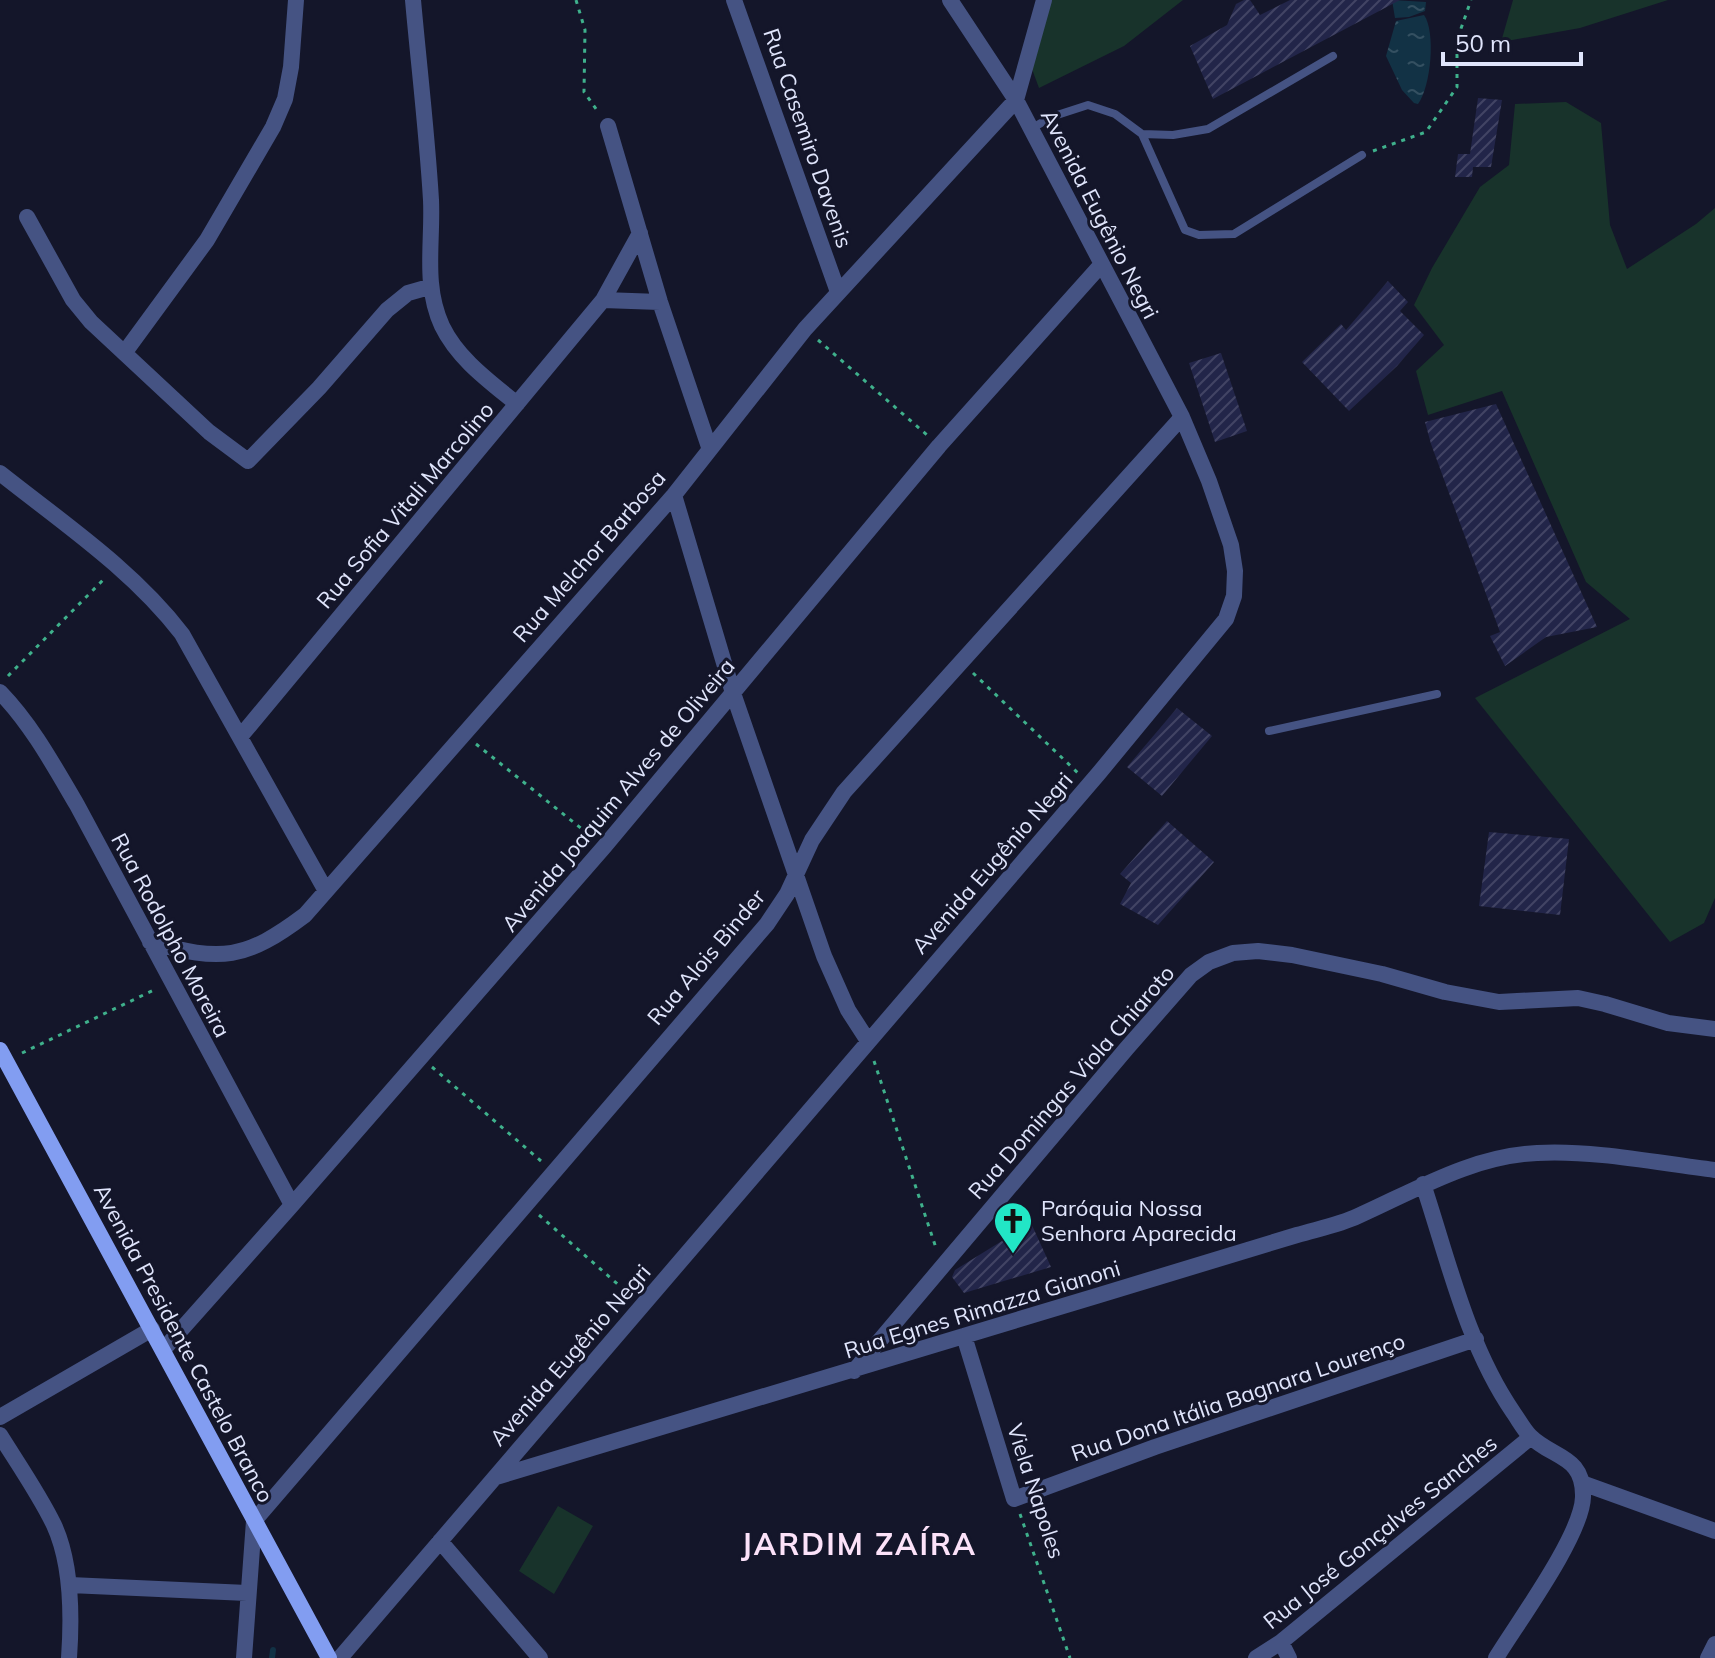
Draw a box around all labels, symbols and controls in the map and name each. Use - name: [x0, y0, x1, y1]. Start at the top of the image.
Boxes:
- scale bar: [1443, 16, 1581, 66]
- street label: Rua Casemiro Davenis: [757, 25, 859, 251]
- text: 50 m: [1455, 28, 1511, 58]
- street label: Avenida Eugênio Negri: [1035, 104, 1165, 324]
- street label: Rua Sofia Vitali Marcolino: [310, 396, 500, 614]
- street label: Rua Melchor Barbosa: [507, 464, 671, 648]
- street label: Avenida Joaquim Alves de Oliveira: [495, 653, 741, 937]
- street label: Avenida Eugênio Negri: [905, 766, 1079, 960]
- street label: Rua Rodolpho Moreira: [105, 828, 237, 1042]
- street label: Rua Alois Binder: [641, 883, 771, 1031]
- street label: Rua Domingas Viola Chiaroto: [962, 959, 1180, 1205]
- street label: Avenida Presidente Castelo Branco: [88, 1179, 280, 1507]
- place label: Paróquia Nossa Senhora Aparecida: [1041, 1194, 1237, 1247]
- church icon: Paróquia Nossa Senhora Aparecida: [992, 1200, 1034, 1255]
- street label: Rua Egnes Rimazza Gianoni: [841, 1254, 1123, 1364]
- street label: Avenida Eugênio Negri: [483, 1258, 657, 1452]
- street label: Rua Dona Itália Bagnara Lourenço: [1067, 1327, 1409, 1467]
- street label: Viela Napoles: [1001, 1420, 1071, 1562]
- street label: Rua José Gonçalves Sanches: [1257, 1429, 1503, 1635]
- district label: JARDIM ZAÍRA: [741, 1525, 977, 1563]

